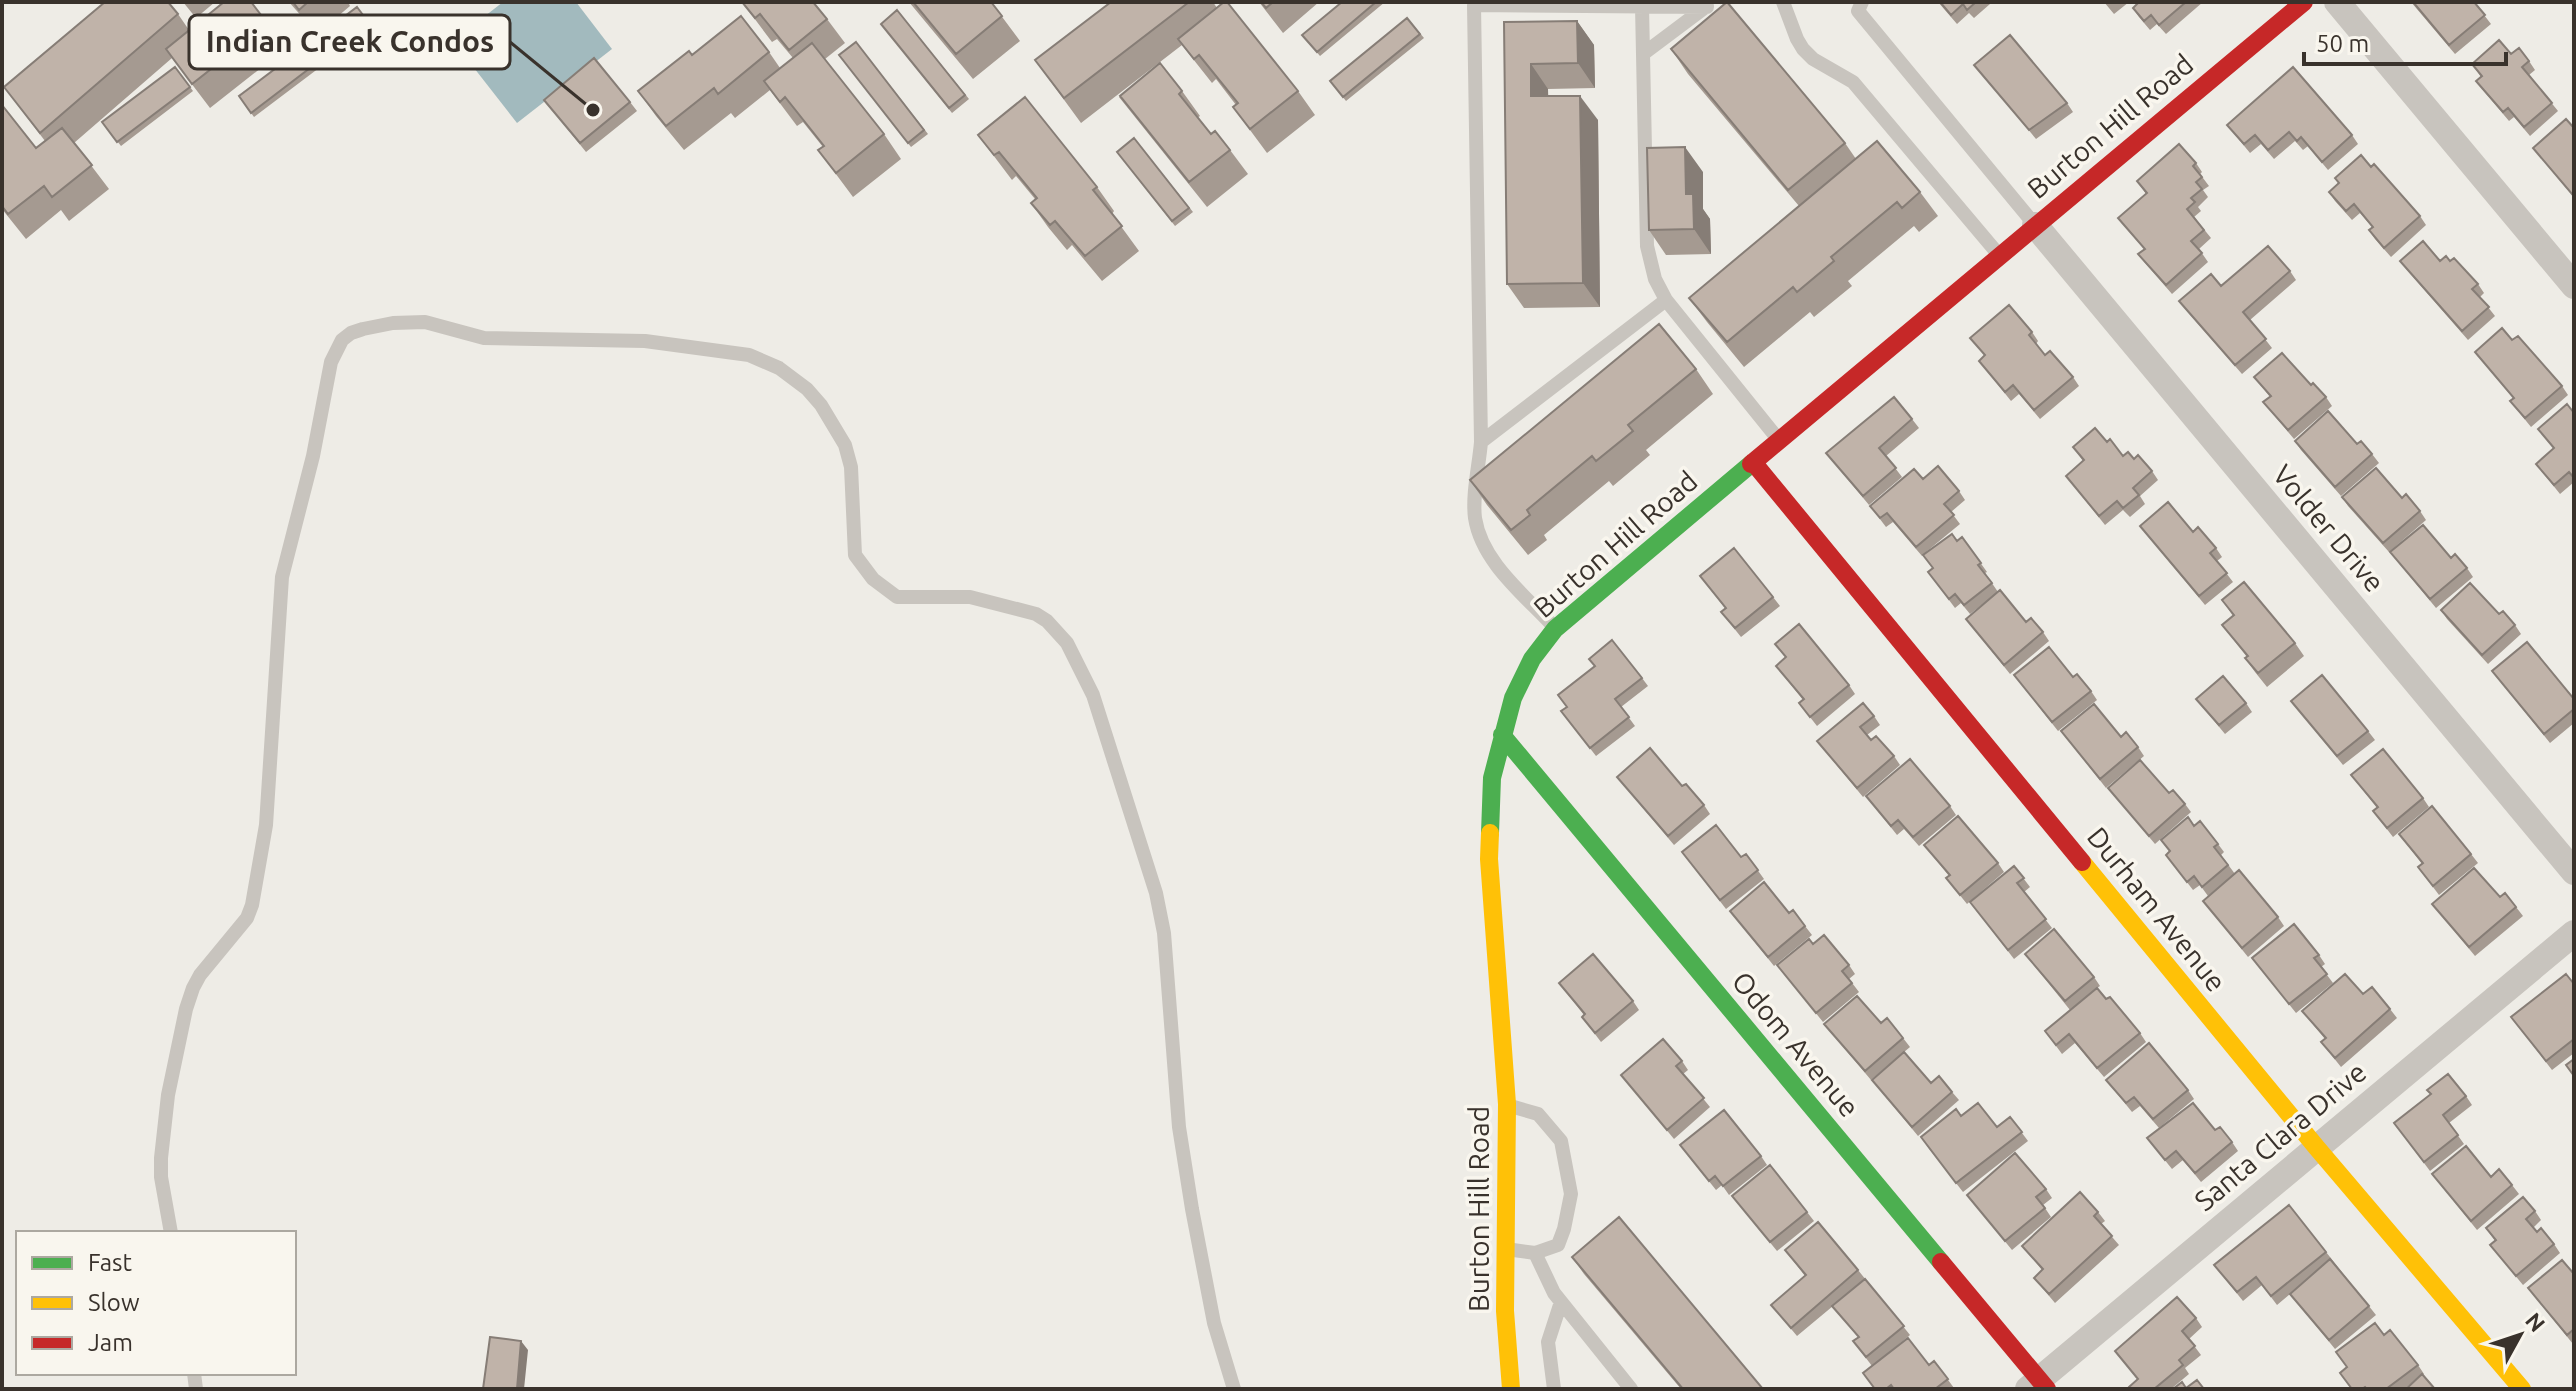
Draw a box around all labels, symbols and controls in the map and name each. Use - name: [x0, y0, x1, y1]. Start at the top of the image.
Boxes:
- callout: Indian Creek Condos: [189, 15, 510, 69]
- scale bar: [2304, 16, 2506, 66]
- text: Indian Creek Condos: [206, 24, 494, 58]
- text: 50 m: [2316, 30, 2369, 57]
- street label: Burton Hill Road: [2021, 48, 2199, 204]
- street label: Volder Drive: [2267, 458, 2391, 598]
- street label: Burton Hill Road: [1527, 465, 1703, 623]
- street label: Durham Avenue: [2081, 821, 2233, 997]
- street label: Odom Avenue: [1726, 965, 1866, 1123]
- street label: Santa Clara Drive: [2188, 1056, 2372, 1216]
- street label: Burton Hill Road: [1463, 1106, 1494, 1312]
- legend: [16, 1231, 296, 1375]
- text: Fast: [88, 1249, 132, 1276]
- text: Slow: [88, 1289, 140, 1316]
- north arrow: [2480, 1295, 2560, 1375]
- text: N: [2521, 1307, 2551, 1336]
- text: Jam: [88, 1329, 133, 1356]

